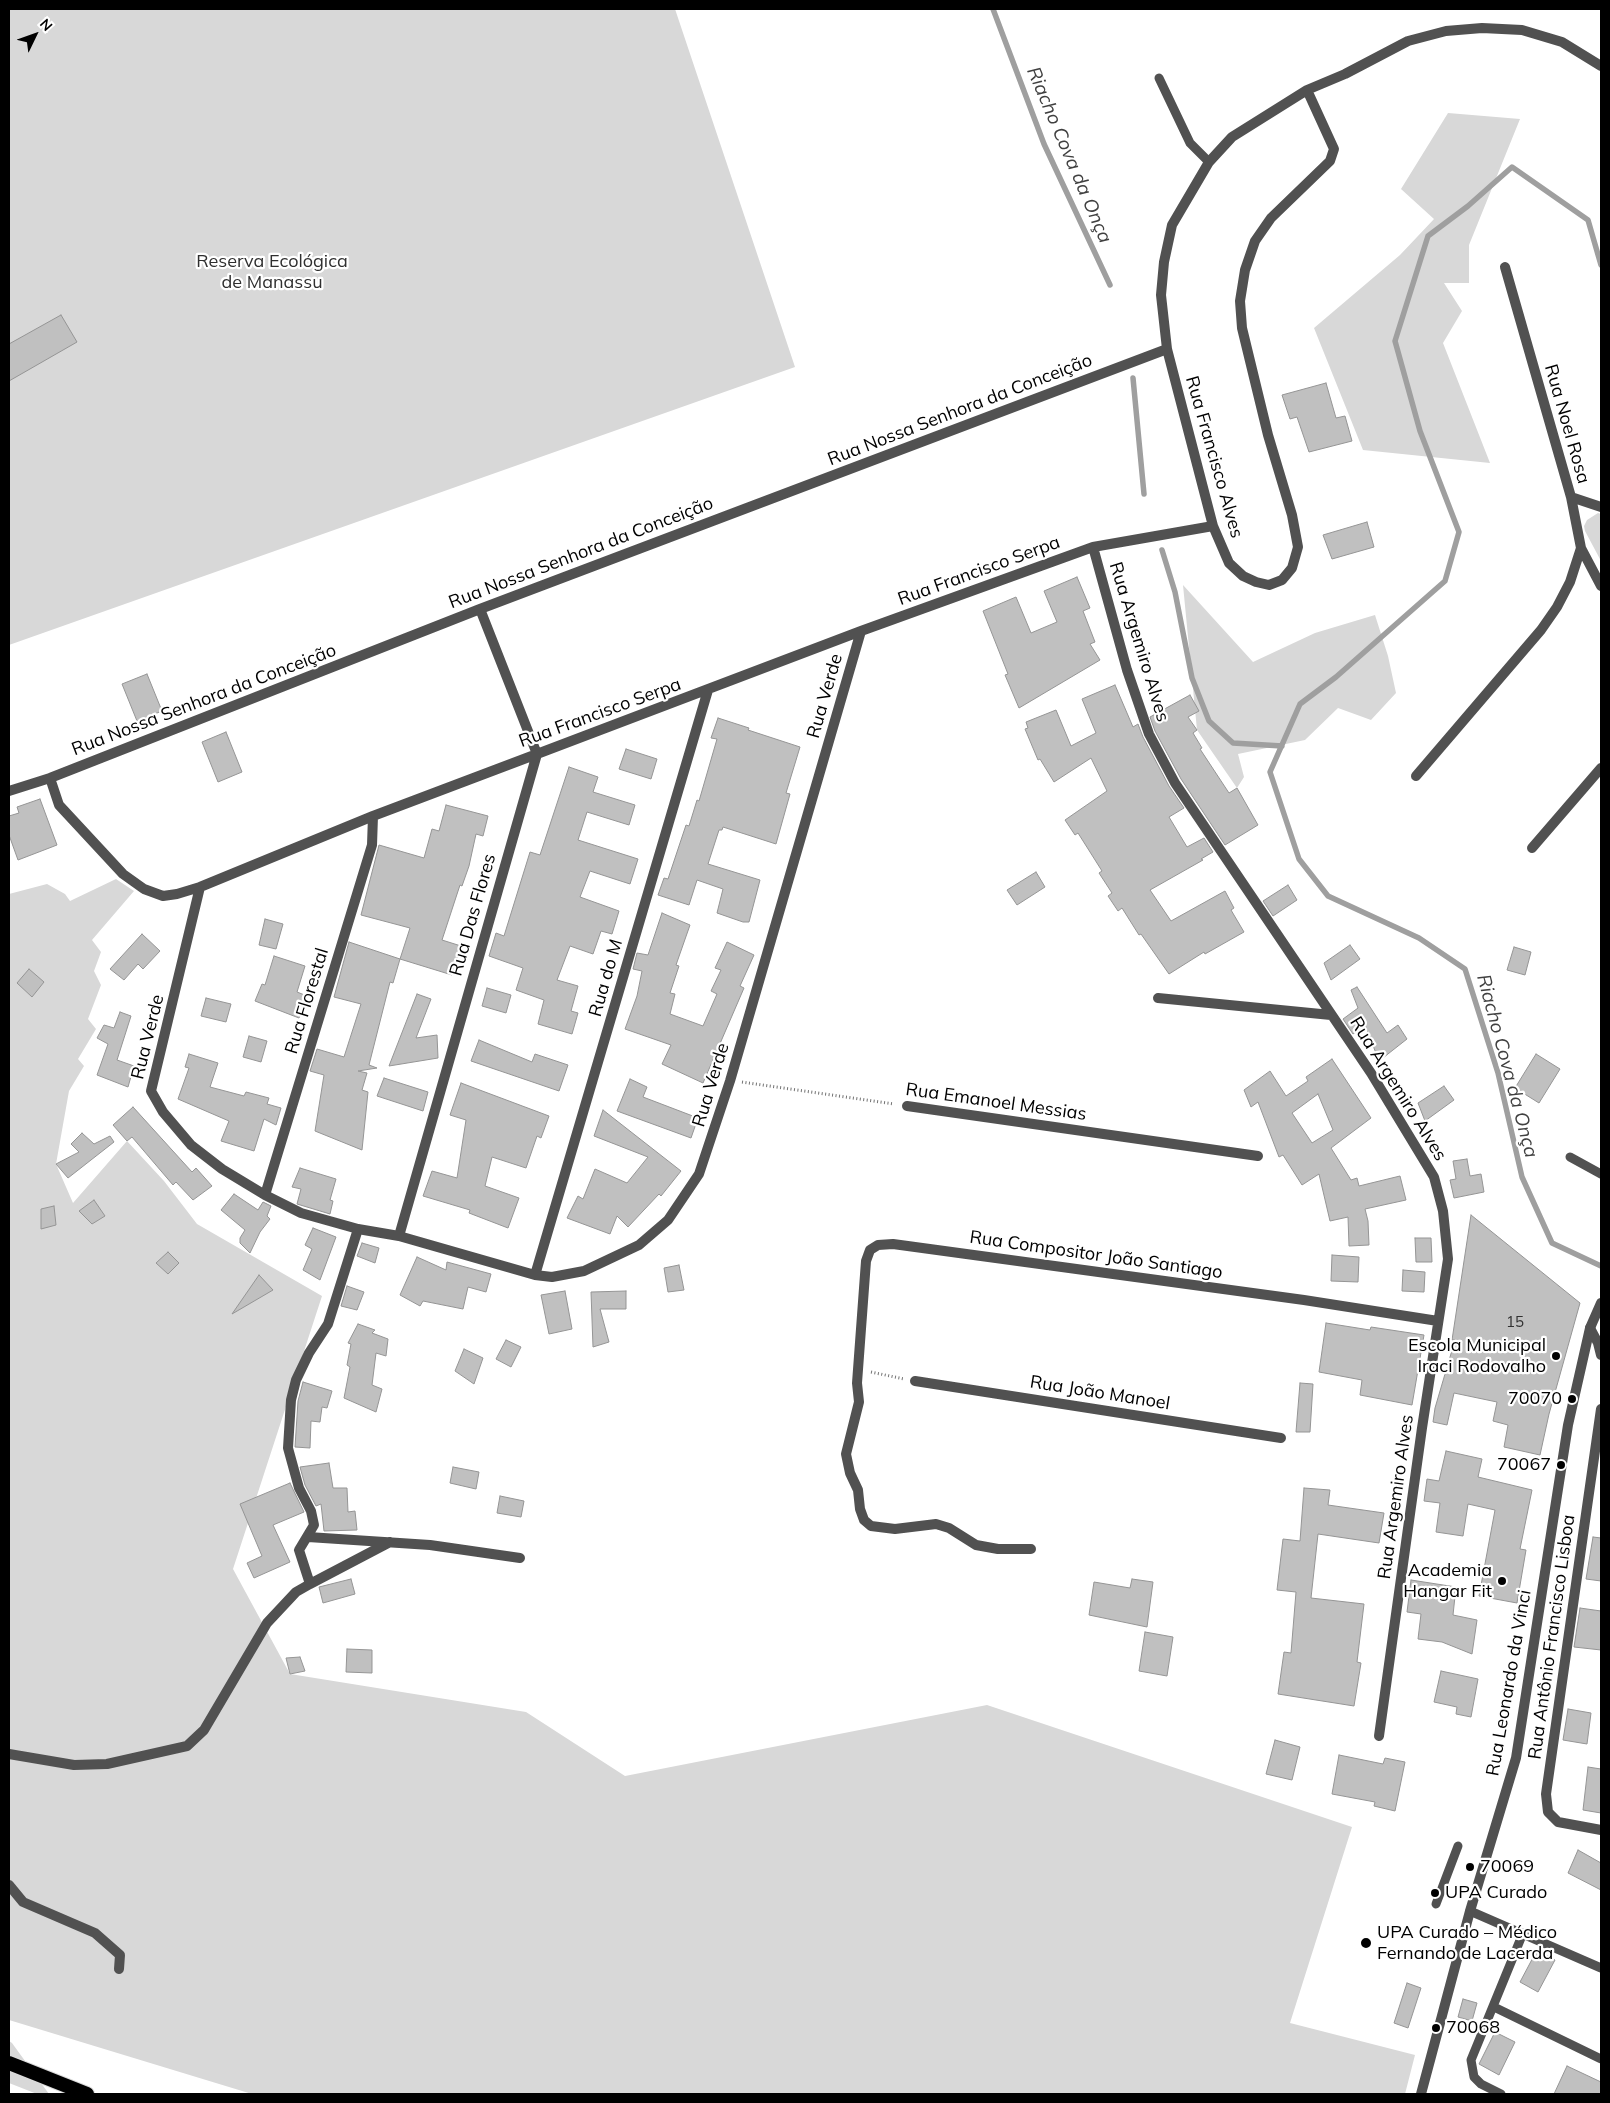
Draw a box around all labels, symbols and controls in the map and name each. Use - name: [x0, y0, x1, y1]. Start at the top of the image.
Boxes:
- north arrow: [10, 10, 60, 60]
- text: N: [36, 15, 56, 35]
- water label: Riacho Cova da Onça: [1022, 64, 1116, 246]
- park label: Reserva Ecológica de Manassu: [196, 251, 348, 294]
- street label: Rua Nossa Senhora da Conceição: [825, 350, 1095, 470]
- street label: Rua Noel Rosa: [1540, 362, 1594, 486]
- street label: Rua Francisco Alves: [1181, 373, 1247, 541]
- street label: Rua Nossa Senhora da Conceição: [446, 493, 716, 613]
- street label: Rua Francisco Serpa: [895, 532, 1063, 610]
- street label: Rua Argemiro Alves: [1104, 560, 1174, 724]
- street label: Rua Nossa Senhora da Conceição: [69, 640, 339, 760]
- street label: Rua Verde: [803, 651, 847, 741]
- street label: Rua Francisco Serpa: [516, 674, 684, 752]
- street label: Rua Das Flores: [445, 851, 501, 979]
- street label: Rua do M: [585, 937, 627, 1019]
- street label: Rua Florestal: [281, 946, 333, 1056]
- water label: Riacho Cova da Onça: [1472, 972, 1542, 1160]
- street label: Rua Verde: [127, 992, 169, 1082]
- street label: Rua Argemiro Alves: [1345, 1013, 1451, 1165]
- street label: Rua Verde: [688, 1040, 734, 1130]
- street label: Rua Emanoel Messias: [904, 1079, 1088, 1125]
- street label: Rua Compositor João Santiago: [968, 1227, 1224, 1283]
- house number: 15: [1506, 1313, 1524, 1331]
- place label: Escola Municipal Iraci Rodovalho: [1408, 1335, 1546, 1378]
- marker: Escola Municipal Iraci Rodovalho: [1550, 1350, 1562, 1362]
- street label: Rua João Manoel: [1028, 1371, 1172, 1415]
- place label: 70070: [1508, 1388, 1562, 1410]
- marker: 70070: [1566, 1393, 1578, 1405]
- street label: Rua Argemiro Alves: [1374, 1413, 1418, 1581]
- place label: 70067: [1497, 1454, 1551, 1476]
- marker: 70067: [1555, 1459, 1567, 1471]
- street label: Rua Antônio Francisco Lisboa: [1524, 1513, 1580, 1761]
- place label: Academia Hangar Fit: [1403, 1560, 1492, 1602]
- marker: Academia Hangar Fit: [1496, 1575, 1508, 1587]
- street label: Rua Leonardo da Vinci: [1482, 1588, 1536, 1778]
- place label: 70069: [1480, 1856, 1534, 1878]
- marker: 70069: [1464, 1861, 1476, 1873]
- place label: UPA Curado: [1445, 1882, 1547, 1904]
- marker: UPA Curado: [1429, 1887, 1441, 1899]
- place label: UPA Curado – Médico Fernando de Lacerda: [1377, 1922, 1557, 1965]
- marker: UPA Curado – Médico Fernando de Lacerda: [1359, 1936, 1373, 1950]
- place label: 70068: [1446, 2017, 1500, 2039]
- marker: 70068: [1430, 2022, 1442, 2034]

